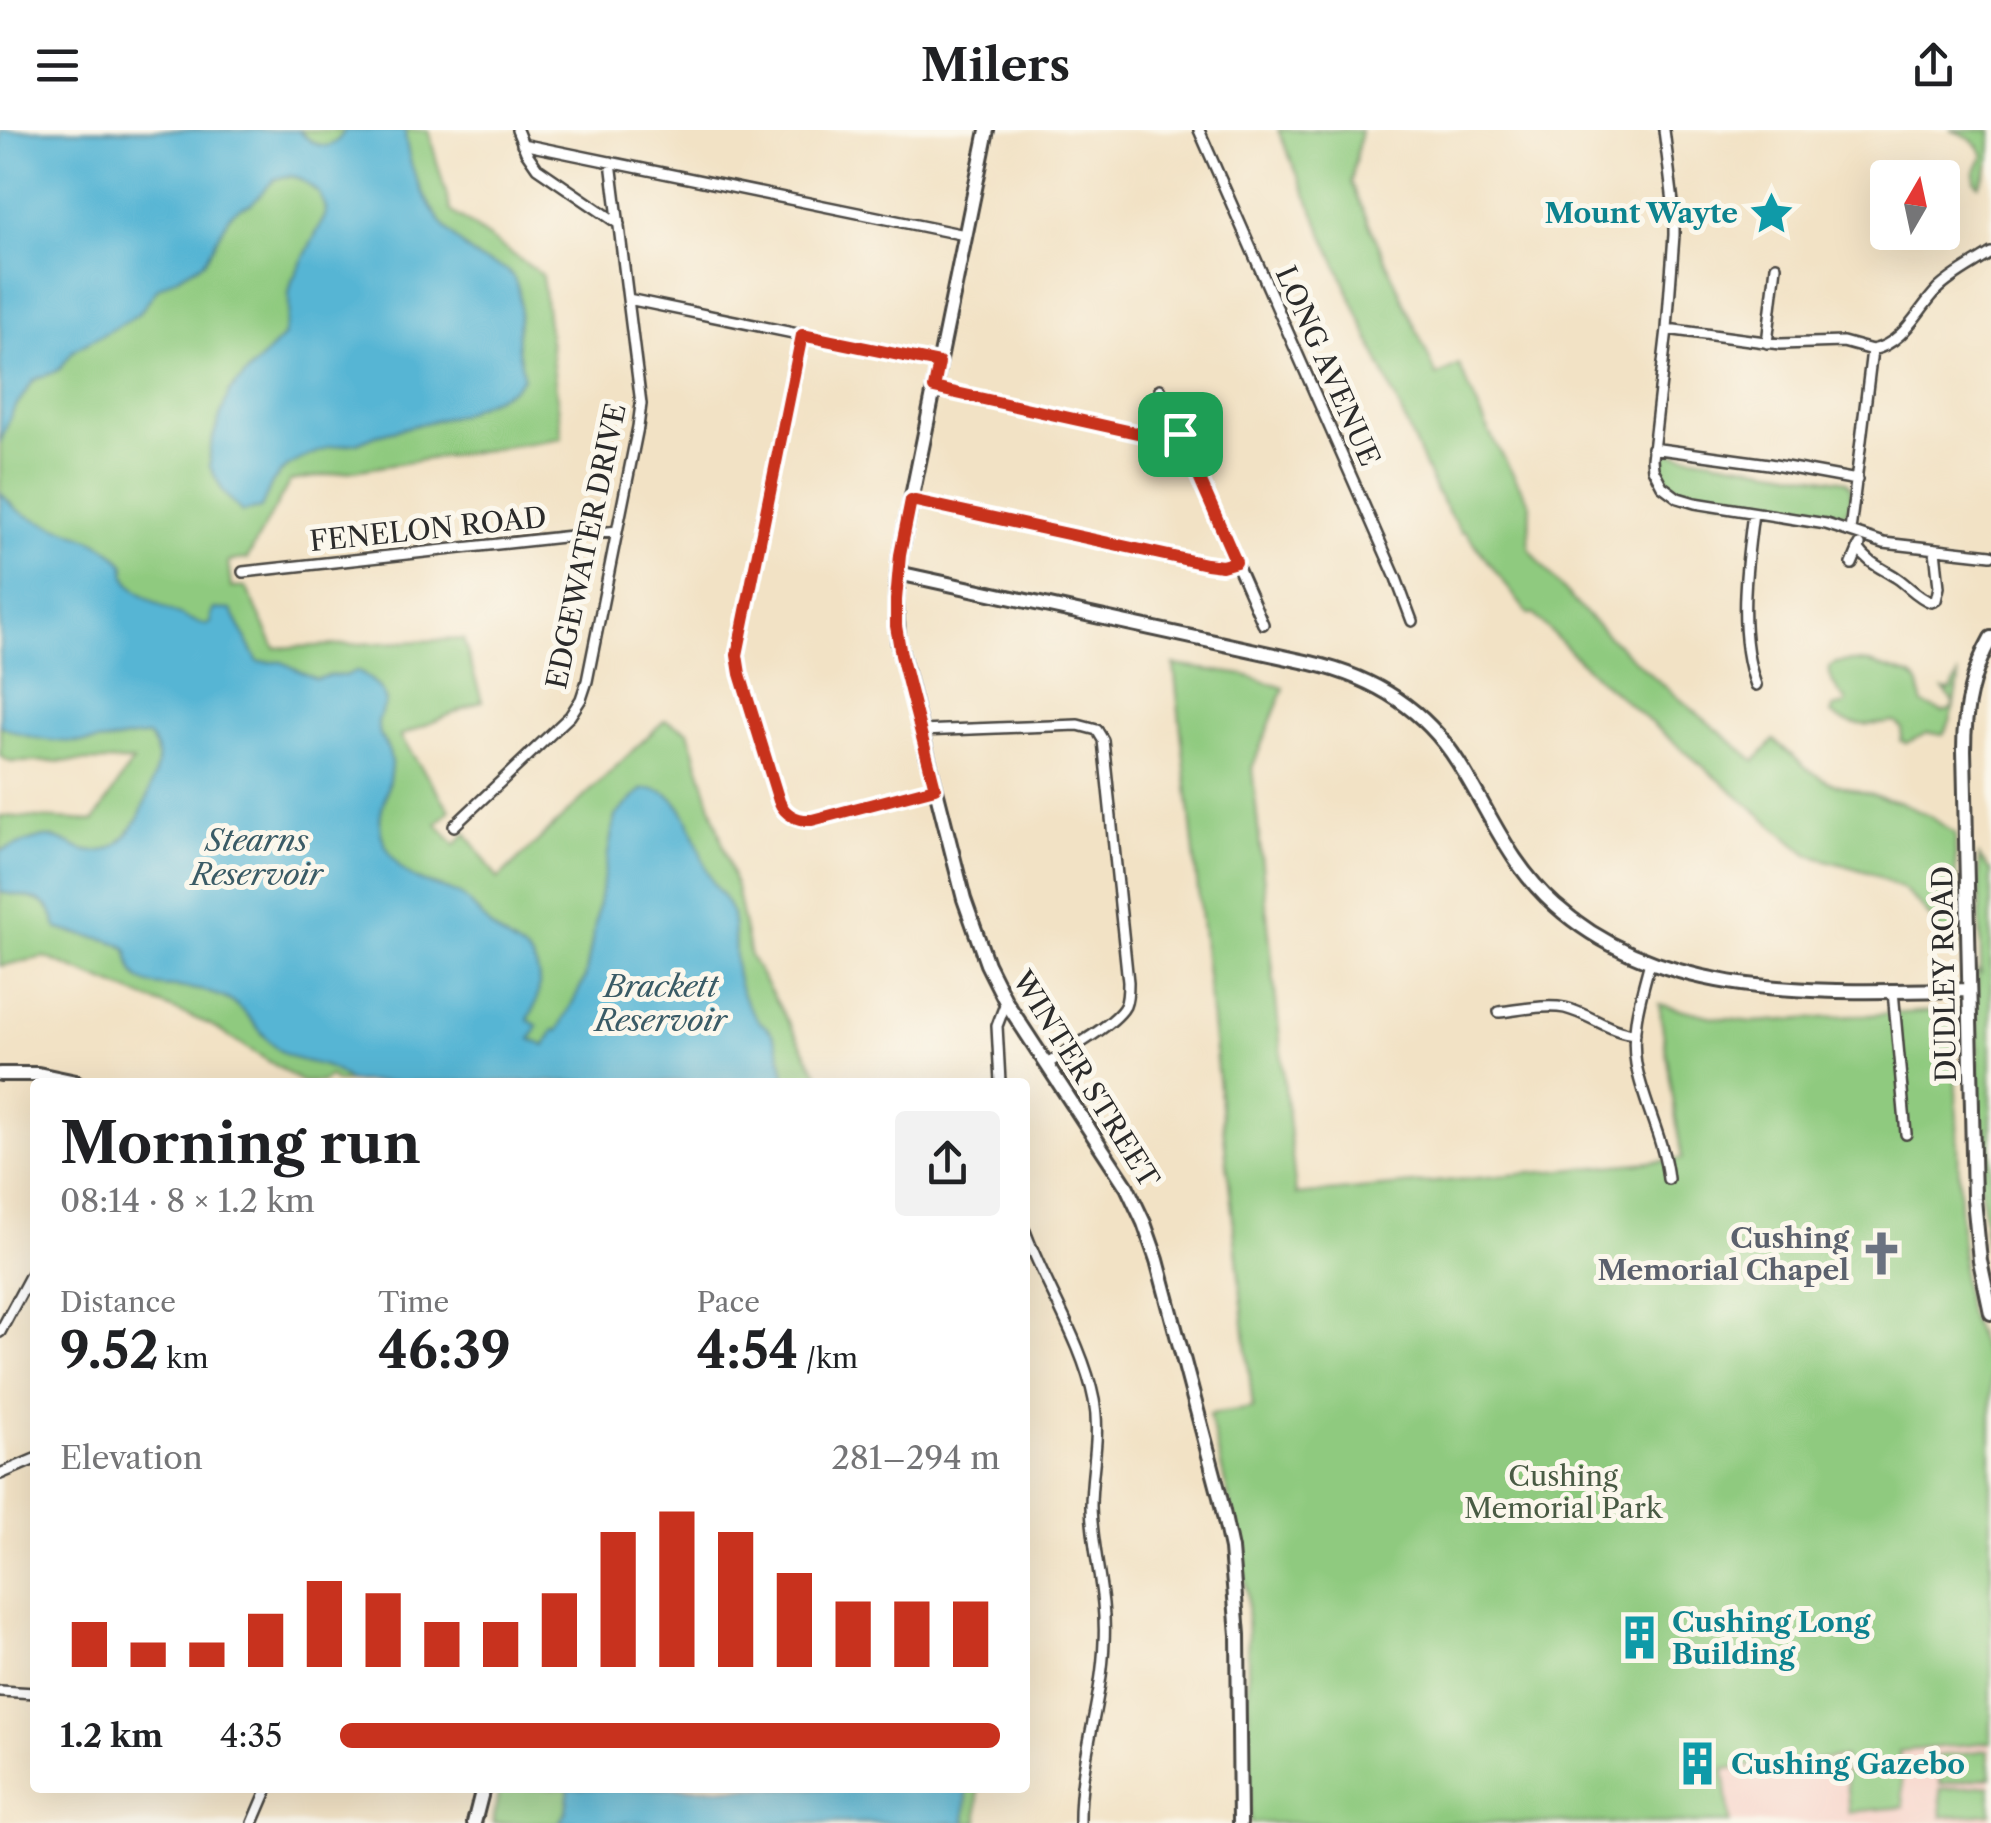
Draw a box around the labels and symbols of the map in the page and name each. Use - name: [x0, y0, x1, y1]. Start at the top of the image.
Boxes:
- north arrow: [1870, 160, 1960, 250]
- place icon: Mount Wayte: [1747, 189, 1795, 237]
- place label: Mount Wayte: [1544, 196, 1738, 230]
- street label: LONG AVENUE: [1269, 261, 1387, 471]
- pin: [1138, 392, 1223, 477]
- street label: EDGEWATER DRIVE: [539, 400, 633, 692]
- street label: FENELON ROAD: [308, 500, 548, 558]
- water label: Stearns Reservoir: [189, 822, 325, 893]
- street label: DUDLEY ROAD: [1925, 866, 1963, 1082]
- street label: WINTER STREET: [1005, 964, 1166, 1194]
- water label: Brackett Reservoir: [593, 968, 729, 1039]
- place label: Cushing Memorial Chapel: [1597, 1221, 1850, 1287]
- church icon: Cushing Memorial Chapel: [1858, 1230, 1906, 1278]
- park label: Cushing Memorial Park: [1464, 1459, 1664, 1525]
- place label: Cushing Long Building: [1672, 1605, 1871, 1671]
- building icon: Cushing Long Building: [1615, 1614, 1663, 1662]
- building icon: Cushing Gazebo: [1674, 1740, 1722, 1788]
- place label: Cushing Gazebo: [1731, 1747, 1965, 1781]

